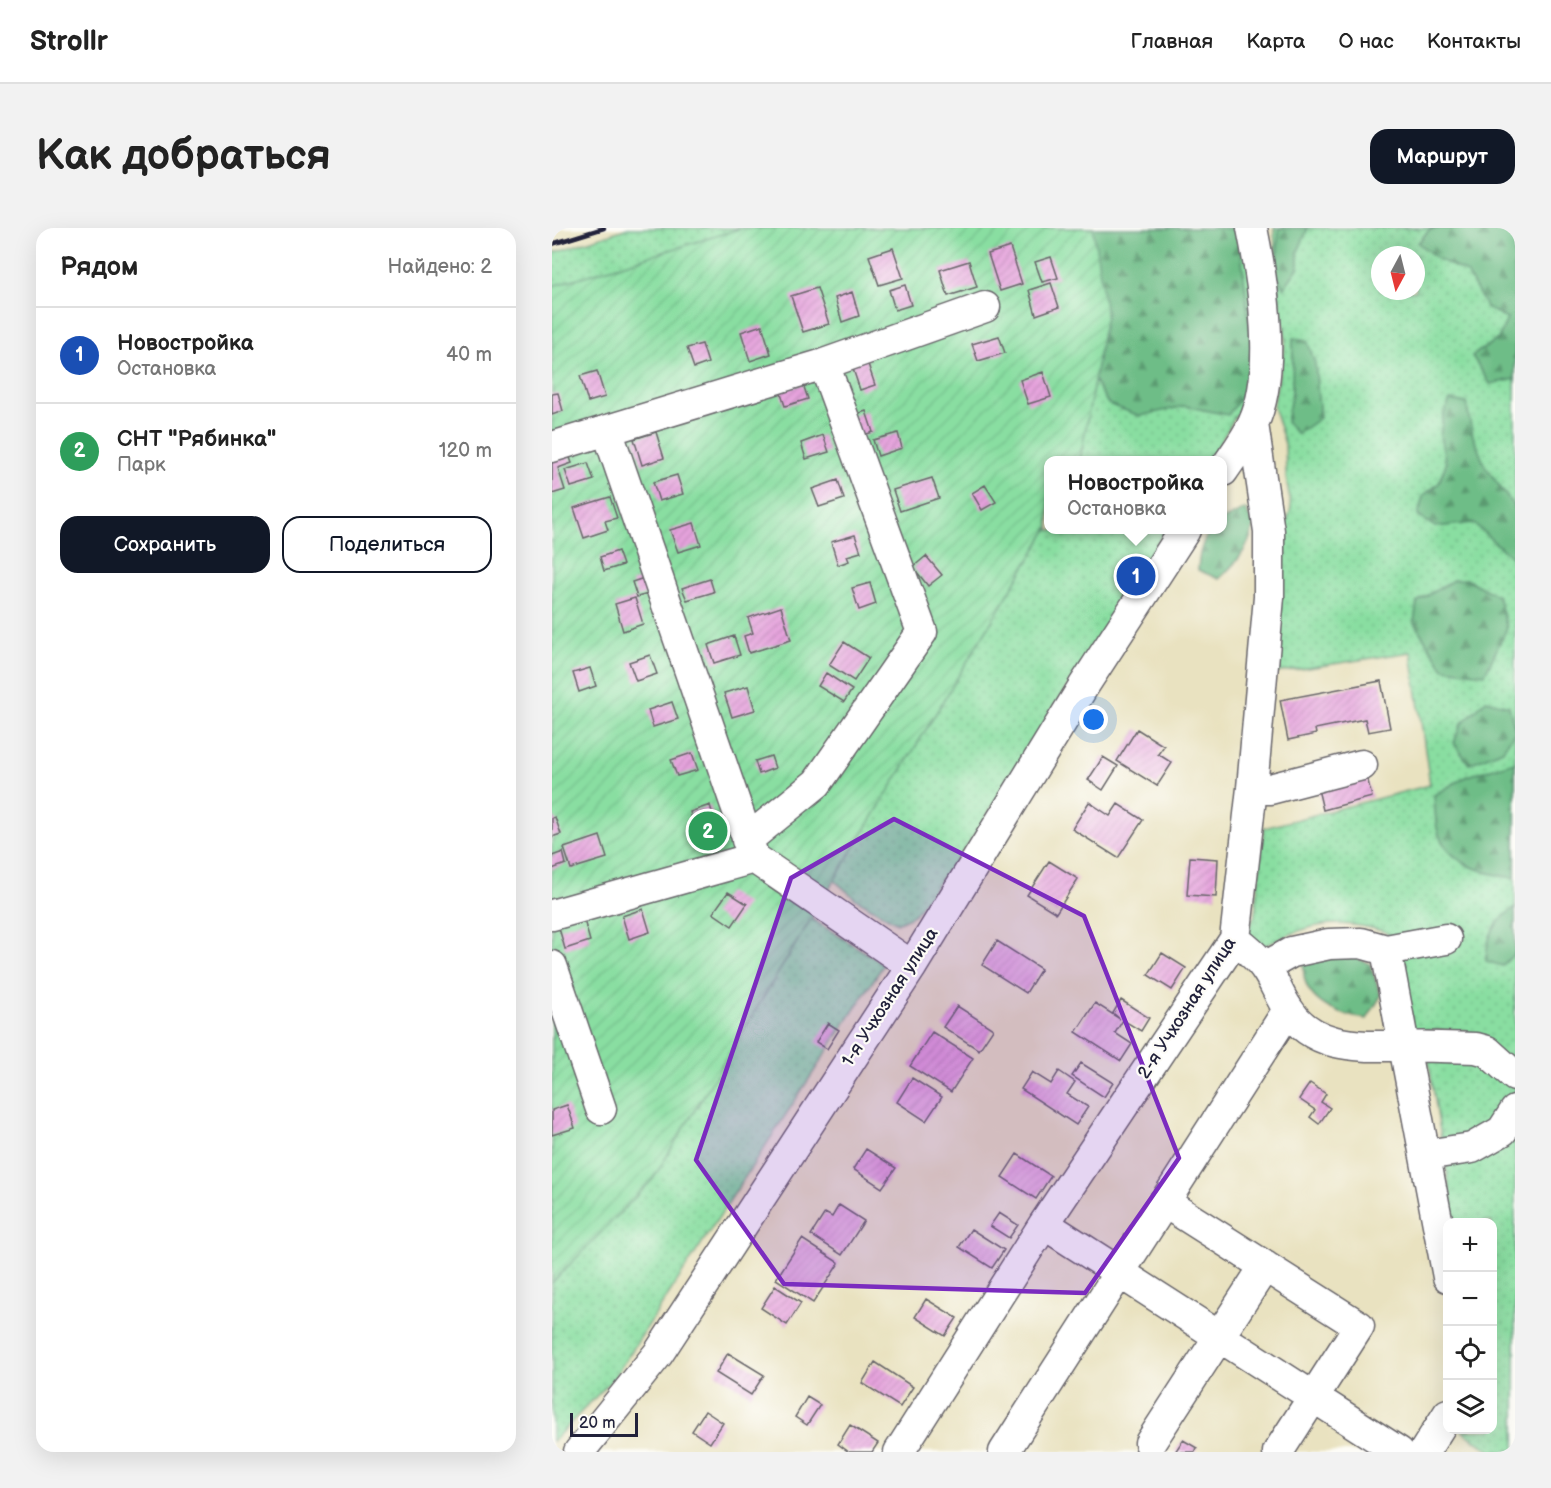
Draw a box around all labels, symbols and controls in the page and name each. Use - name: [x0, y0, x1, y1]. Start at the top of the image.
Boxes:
- text: Strollr: [30, 25, 108, 58]
- text: Главная: [1130, 29, 1213, 54]
- text: Карта: [1246, 29, 1305, 54]
- text: О нас: [1338, 29, 1394, 54]
- text: Контакты: [1427, 29, 1521, 54]
- button: Маршрут: [1370, 129, 1515, 184]
- text: Как добраться: [36, 131, 331, 182]
- north arrow: [1371, 246, 1425, 300]
- text: Рядом: [60, 252, 138, 283]
- text: Найдено: 2: [388, 255, 492, 279]
- text: Новостройка: [117, 330, 254, 357]
- text: 1: [75, 343, 84, 367]
- text: 40 m: [446, 343, 492, 367]
- text: Остановка: [117, 357, 216, 381]
- text: СНТ "Рябинка": [117, 426, 276, 453]
- text: 2: [74, 439, 85, 463]
- text: 120 m: [439, 439, 492, 463]
- text: Парк: [117, 453, 166, 477]
- popup: [1044, 456, 1227, 534]
- text: Новостройка: [1067, 470, 1204, 497]
- text: Остановка: [1067, 497, 1166, 521]
- button: Сохранить: [60, 516, 270, 573]
- button: Поделиться: [282, 516, 492, 573]
- pin: 1: [1116, 554, 1156, 598]
- your location: [1079, 705, 1108, 734]
- pin: 2: [688, 808, 728, 854]
- street label: 1-я Учхозная улица: [837, 924, 943, 1070]
- street label: 2-я Учхозная улица: [1133, 933, 1241, 1083]
- map controls: [1443, 1218, 1497, 1434]
- button: +: [1443, 1218, 1497, 1272]
- button: −: [1443, 1272, 1497, 1326]
- button: locate: [1443, 1326, 1497, 1380]
- button: layers: [1443, 1380, 1497, 1434]
- scale bar: [570, 1410, 638, 1438]
- text: 20 m: [579, 1414, 615, 1433]

